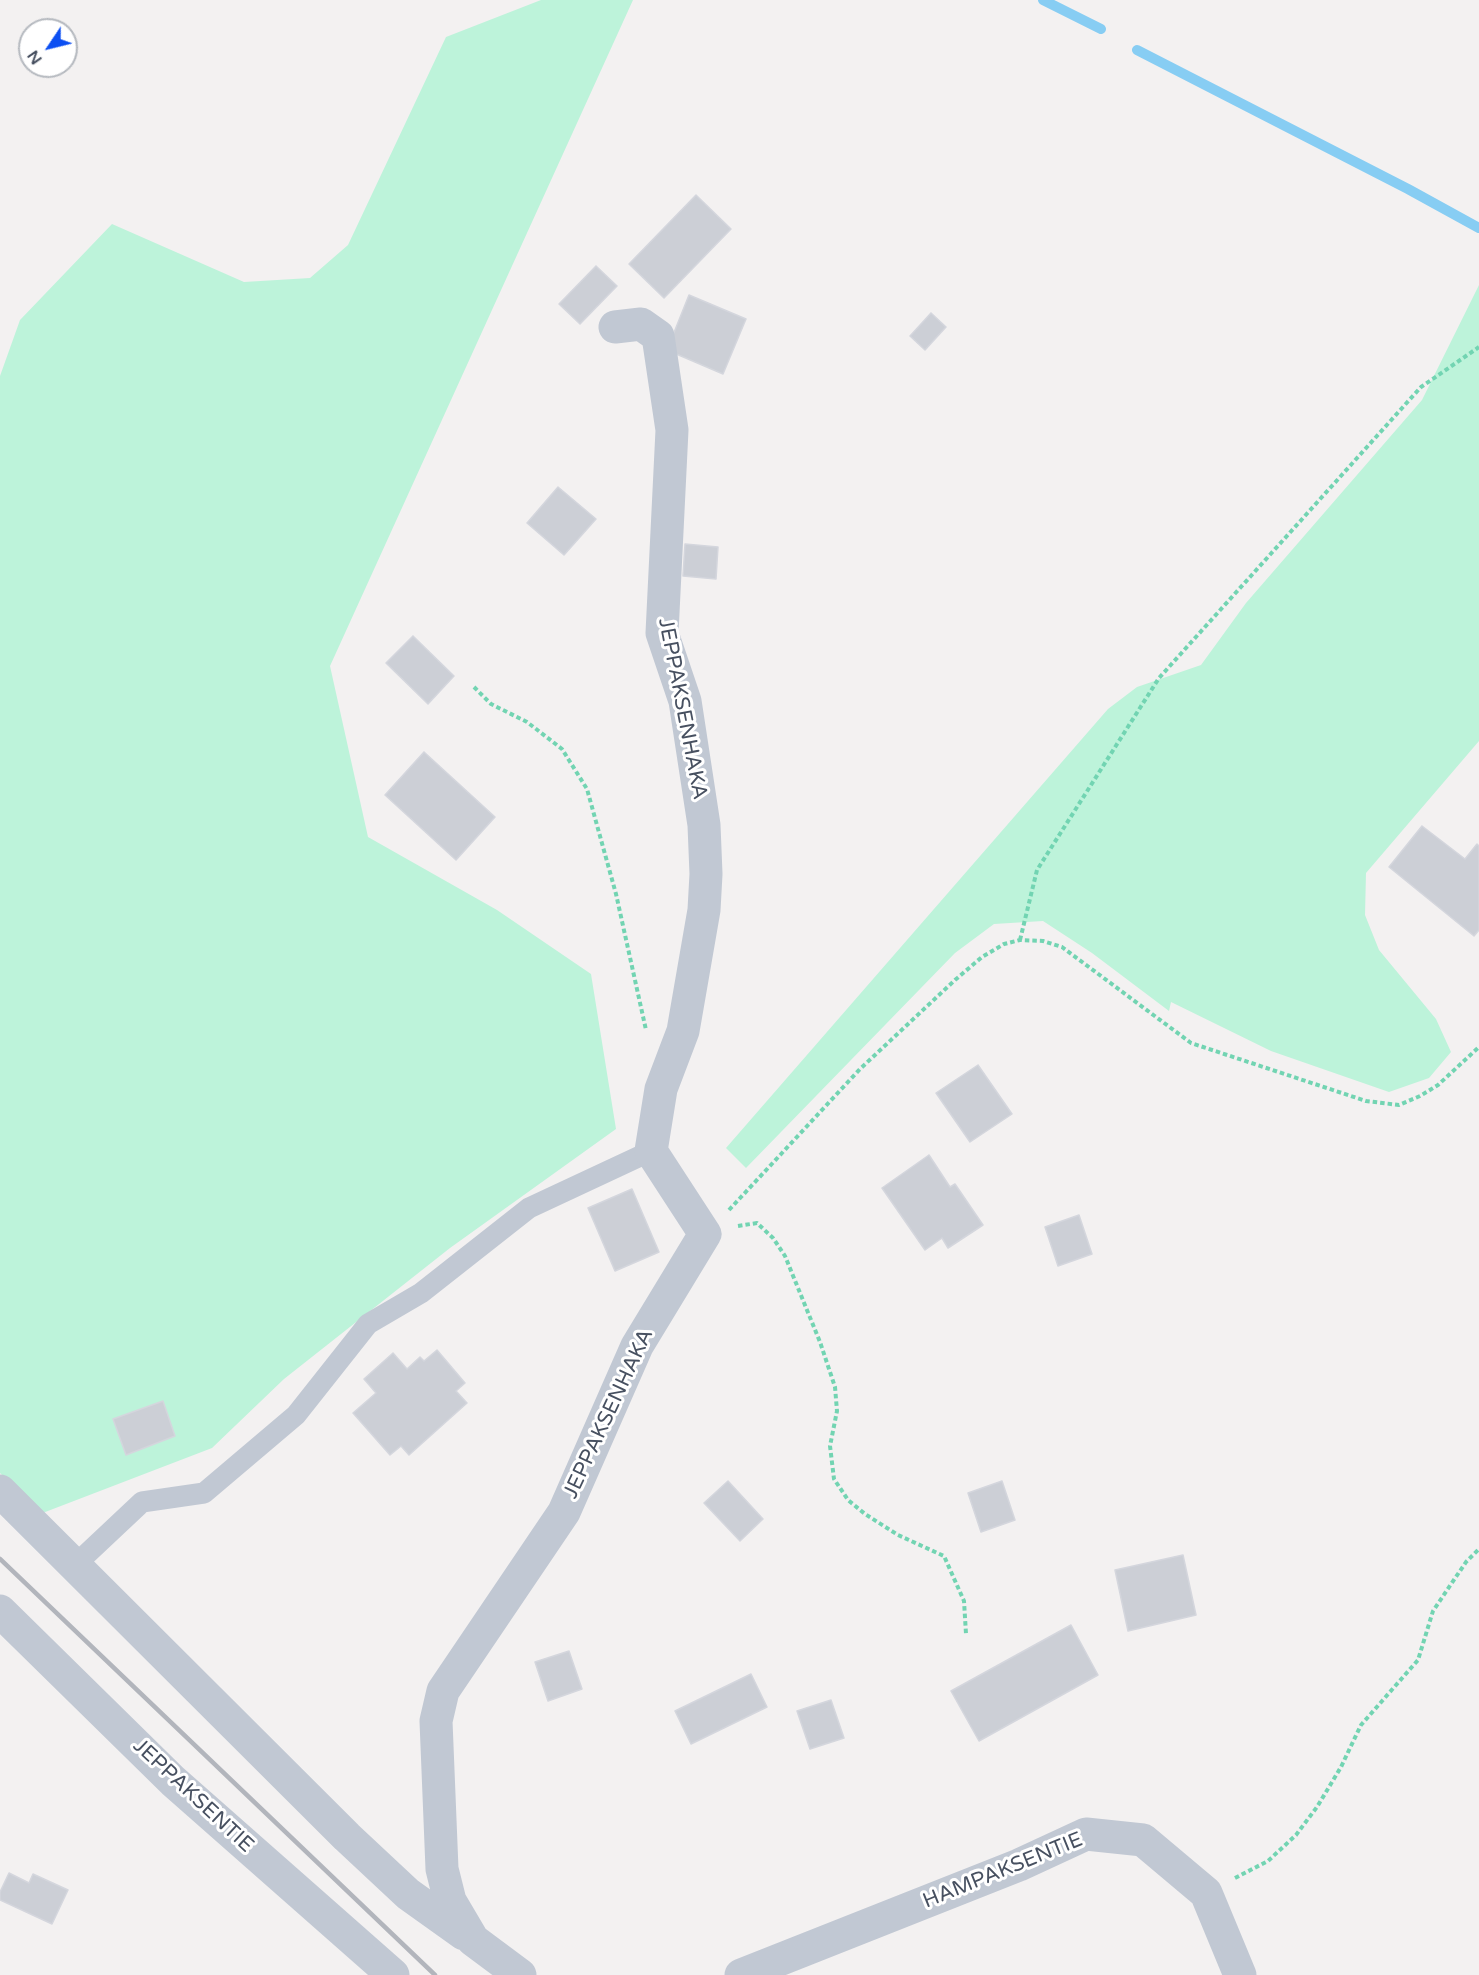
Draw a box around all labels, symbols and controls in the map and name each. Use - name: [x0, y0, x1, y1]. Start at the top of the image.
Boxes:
- north arrow: [18, 18, 78, 78]
- text: N: [23, 46, 47, 68]
- street label: JEPPAKSENHAKA: [652, 616, 712, 802]
- street label: JEPPAKSENHAKA: [559, 1325, 659, 1503]
- street label: JEPPAKSENTIE: [128, 1734, 258, 1858]
- street label: HAMPAKSENTIE: [919, 1827, 1087, 1915]

